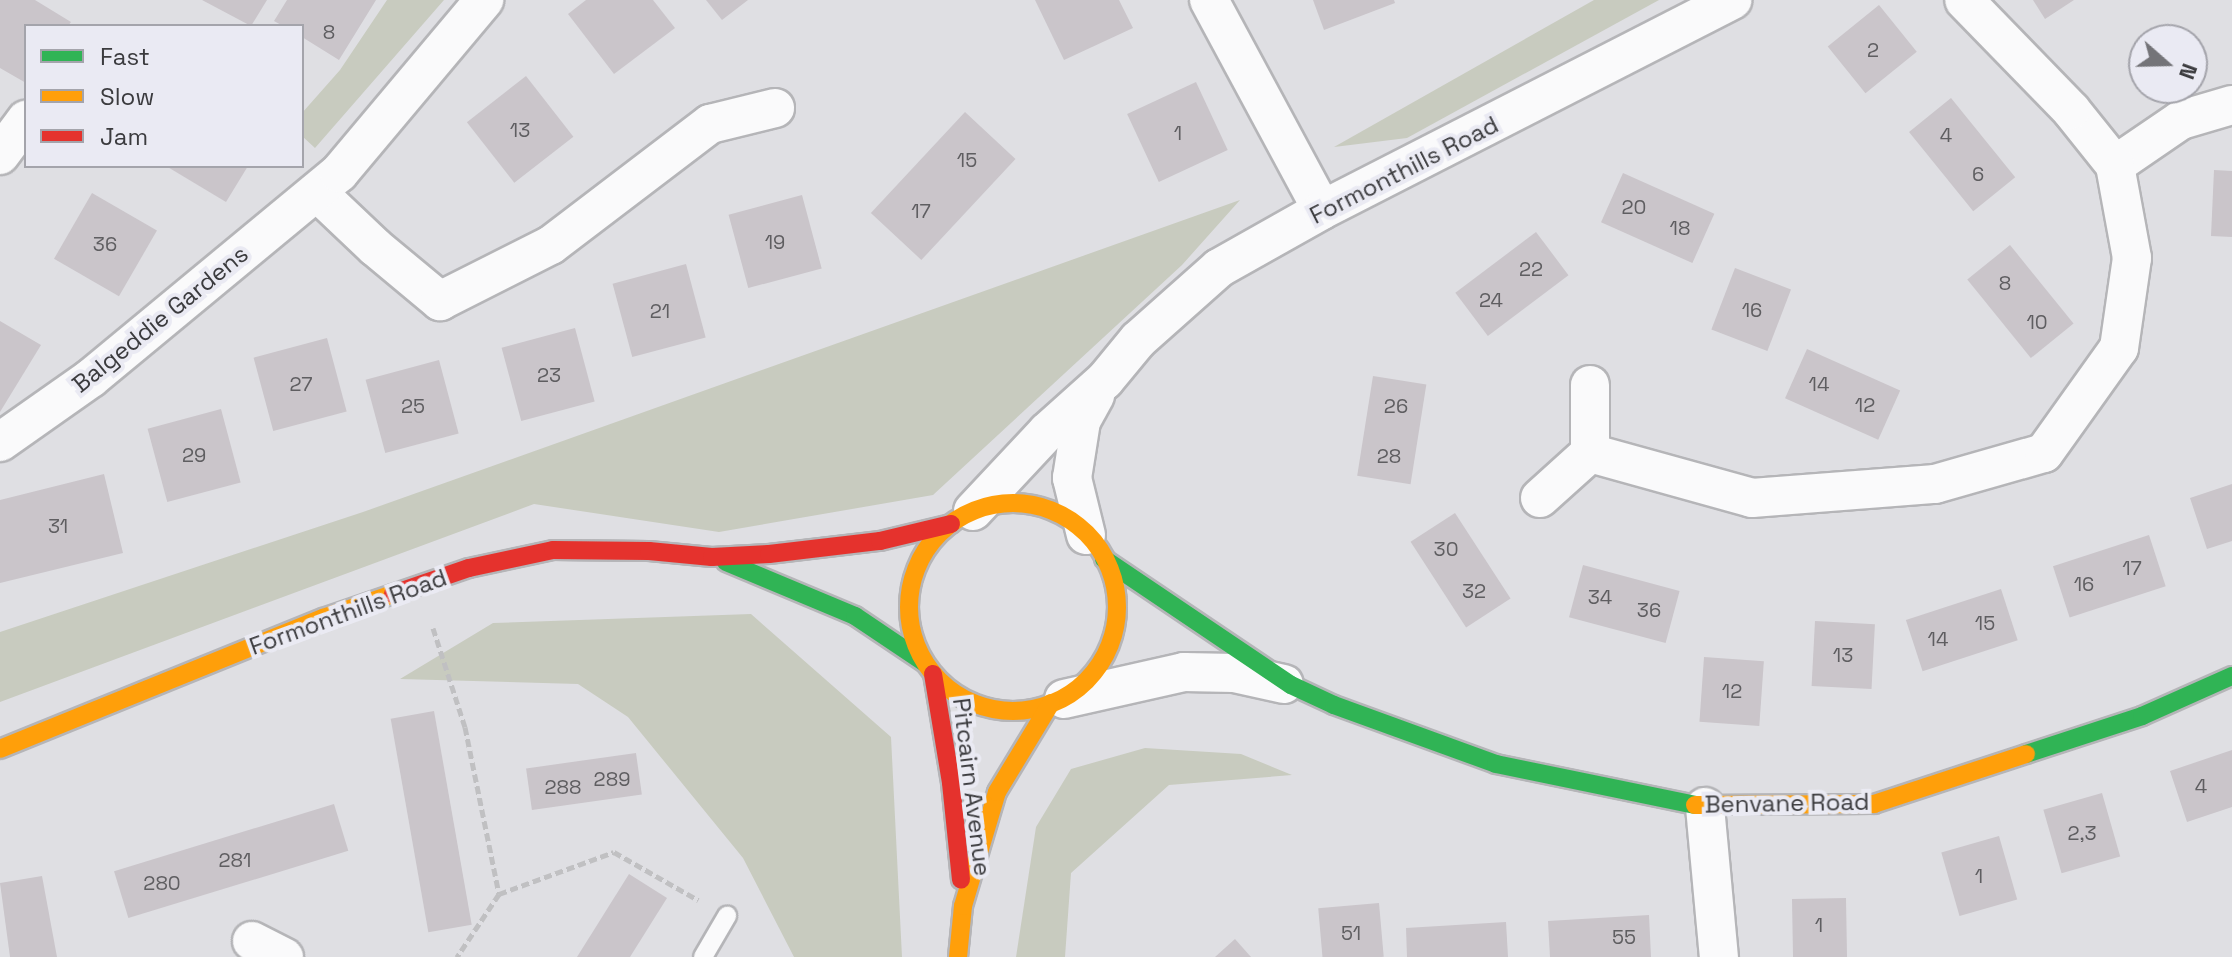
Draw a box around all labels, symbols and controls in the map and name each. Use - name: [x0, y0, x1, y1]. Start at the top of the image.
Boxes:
- house number: 8: [323, 20, 335, 44]
- legend: [24, 24, 304, 168]
- north arrow: [2128, 24, 2208, 104]
- house number: 2: [1867, 38, 1879, 62]
- text: Fast: [100, 41, 150, 72]
- text: N: [2173, 60, 2204, 83]
- text: Slow: [100, 81, 154, 112]
- street label: Formonthills Road: [1305, 110, 1503, 230]
- house number: 13: [510, 118, 530, 142]
- text: Jam: [100, 121, 148, 152]
- house number: 1: [1174, 121, 1182, 145]
- house number: 4: [1940, 123, 1952, 147]
- house number: 15: [957, 148, 977, 172]
- house number: 6: [1972, 162, 1984, 186]
- house number: 20: [1622, 195, 1646, 219]
- house number: 17: [911, 199, 931, 223]
- house number: 18: [1670, 216, 1690, 240]
- house number: 19: [765, 230, 785, 254]
- house number: 36: [93, 232, 117, 256]
- street label: Balgeddie Gardens: [66, 239, 254, 399]
- house number: 22: [1519, 257, 1543, 281]
- house number: 8: [1999, 271, 2011, 295]
- house number: 24: [1479, 288, 1503, 312]
- house number: 16: [1742, 298, 1762, 322]
- house number: 21: [650, 299, 670, 323]
- house number: 10: [2026, 310, 2048, 334]
- house number: 23: [537, 363, 561, 387]
- house number: 27: [289, 372, 313, 396]
- house number: 14: [1809, 372, 1829, 396]
- house number: 12: [1855, 393, 1875, 417]
- house number: 25: [401, 394, 425, 418]
- house number: 26: [1384, 394, 1408, 418]
- house number: 29: [182, 443, 206, 467]
- house number: 28: [1377, 444, 1401, 468]
- house number: 31: [48, 514, 68, 538]
- house number: 30: [1434, 537, 1458, 561]
- house number: 17: [2122, 556, 2142, 580]
- street label: Formonthills Road: [246, 563, 450, 661]
- house number: 16: [2074, 572, 2094, 596]
- house number: 32: [1462, 579, 1486, 603]
- house number: 34: [1588, 585, 1612, 609]
- house number: 36: [1637, 598, 1661, 622]
- house number: 15: [1975, 611, 1995, 635]
- house number: 14: [1928, 627, 1948, 651]
- house number: 13: [1833, 643, 1853, 667]
- house number: 12: [1722, 679, 1742, 703]
- street label: Pitcairn Avenue: [947, 696, 997, 878]
- house number: 289: [594, 767, 630, 791]
- house number: 4: [2195, 774, 2207, 798]
- house number: 288: [545, 775, 581, 799]
- street label: Benvane Road: [1704, 787, 1870, 819]
- house number: 2,3: [2067, 821, 2097, 845]
- house number: 281: [219, 848, 251, 872]
- house number: 1: [1975, 864, 1983, 888]
- house number: 280: [143, 871, 181, 895]
- house number: 1: [1815, 913, 1823, 937]
- house number: 51: [1341, 921, 1361, 945]
- house number: 55: [1612, 925, 1636, 949]

